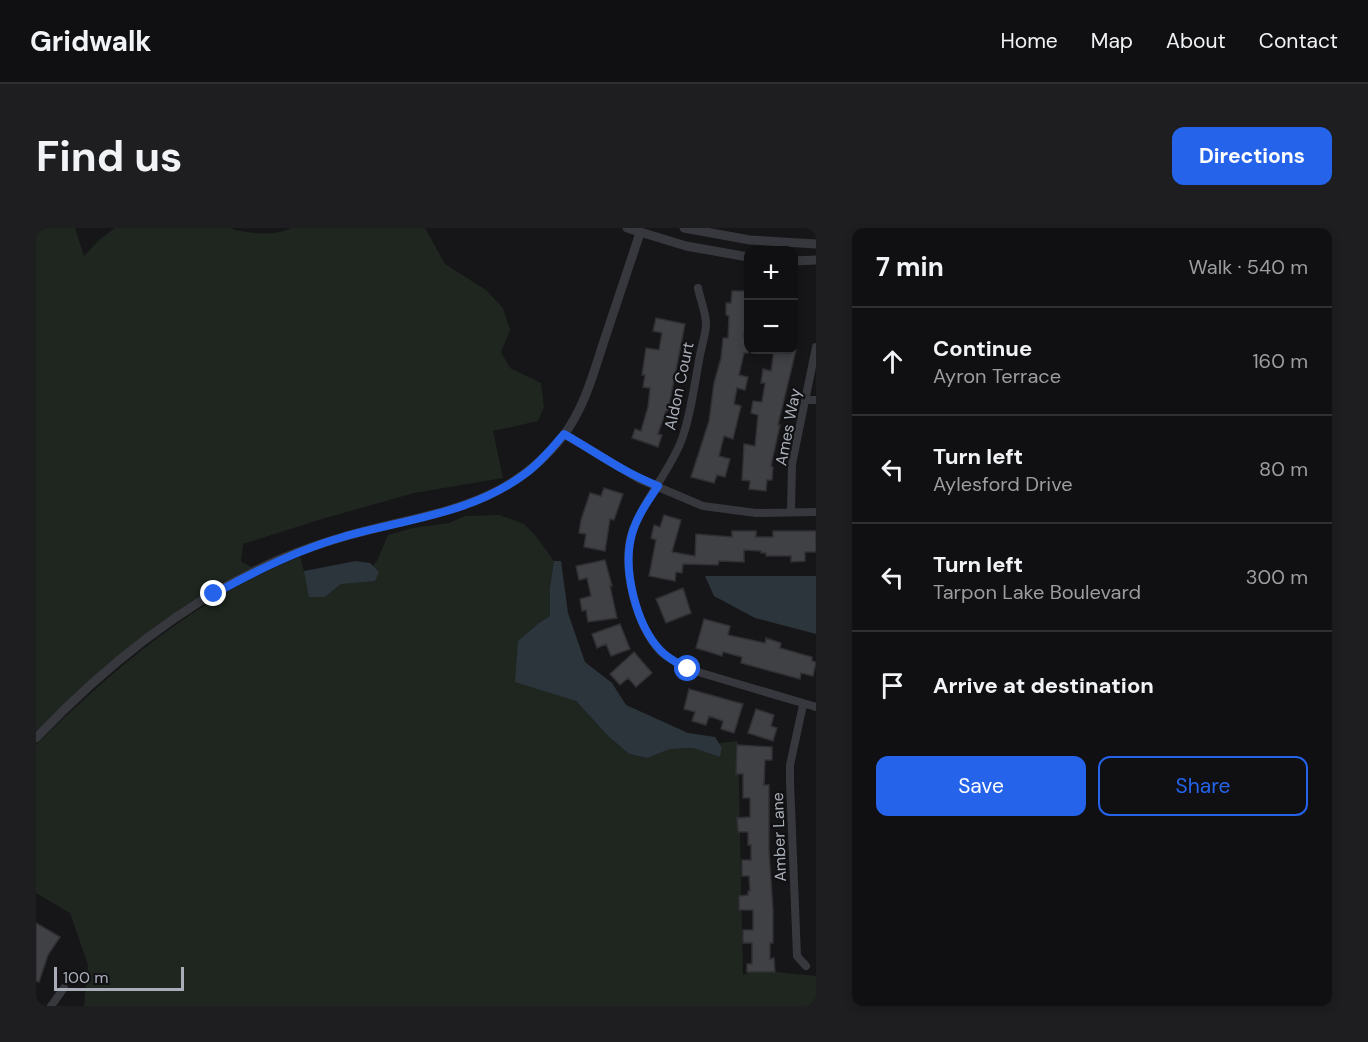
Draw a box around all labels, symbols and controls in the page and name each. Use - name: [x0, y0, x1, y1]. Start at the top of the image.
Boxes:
- text: Gridwalk: [30, 23, 152, 60]
- text: Home: [1000, 27, 1058, 55]
- text: Map: [1091, 27, 1133, 55]
- text: About: [1166, 27, 1226, 55]
- text: Contact: [1259, 27, 1338, 55]
- button: Directions: [1172, 127, 1332, 185]
- text: Find us: [36, 129, 182, 184]
- map controls: [744, 246, 798, 354]
- button: +: [744, 246, 798, 300]
- text: 7 min: [876, 250, 944, 284]
- text: Walk · 540 m: [1188, 254, 1308, 280]
- button: −: [744, 300, 798, 354]
- text: Continue: [933, 334, 1032, 363]
- street label: Aldon Court: [659, 340, 699, 432]
- icon: ahead: [876, 345, 909, 378]
- text: 160 m: [1252, 348, 1308, 374]
- text: Ayron Terrace: [933, 363, 1061, 389]
- street label: Ames Way: [770, 386, 806, 467]
- text: Turn left: [933, 442, 1023, 471]
- icon: left: [876, 453, 909, 486]
- text: 80 m: [1259, 456, 1308, 482]
- text: Aylesford Drive: [933, 471, 1073, 497]
- text: Turn left: [933, 550, 1023, 579]
- icon: left: [876, 561, 909, 594]
- text: 300 m: [1246, 564, 1308, 590]
- text: Tarpon Lake Boulevard: [933, 579, 1141, 605]
- route end: [200, 580, 226, 606]
- route start: [674, 655, 700, 681]
- icon: arrive: [876, 669, 909, 702]
- text: Arrive at destination: [933, 671, 1154, 700]
- button: Save: [876, 756, 1086, 816]
- button: Share: [1098, 756, 1308, 816]
- street label: Amber Lane: [767, 792, 791, 882]
- scale bar: [54, 964, 184, 992]
- text: 100 m: [63, 967, 108, 988]

